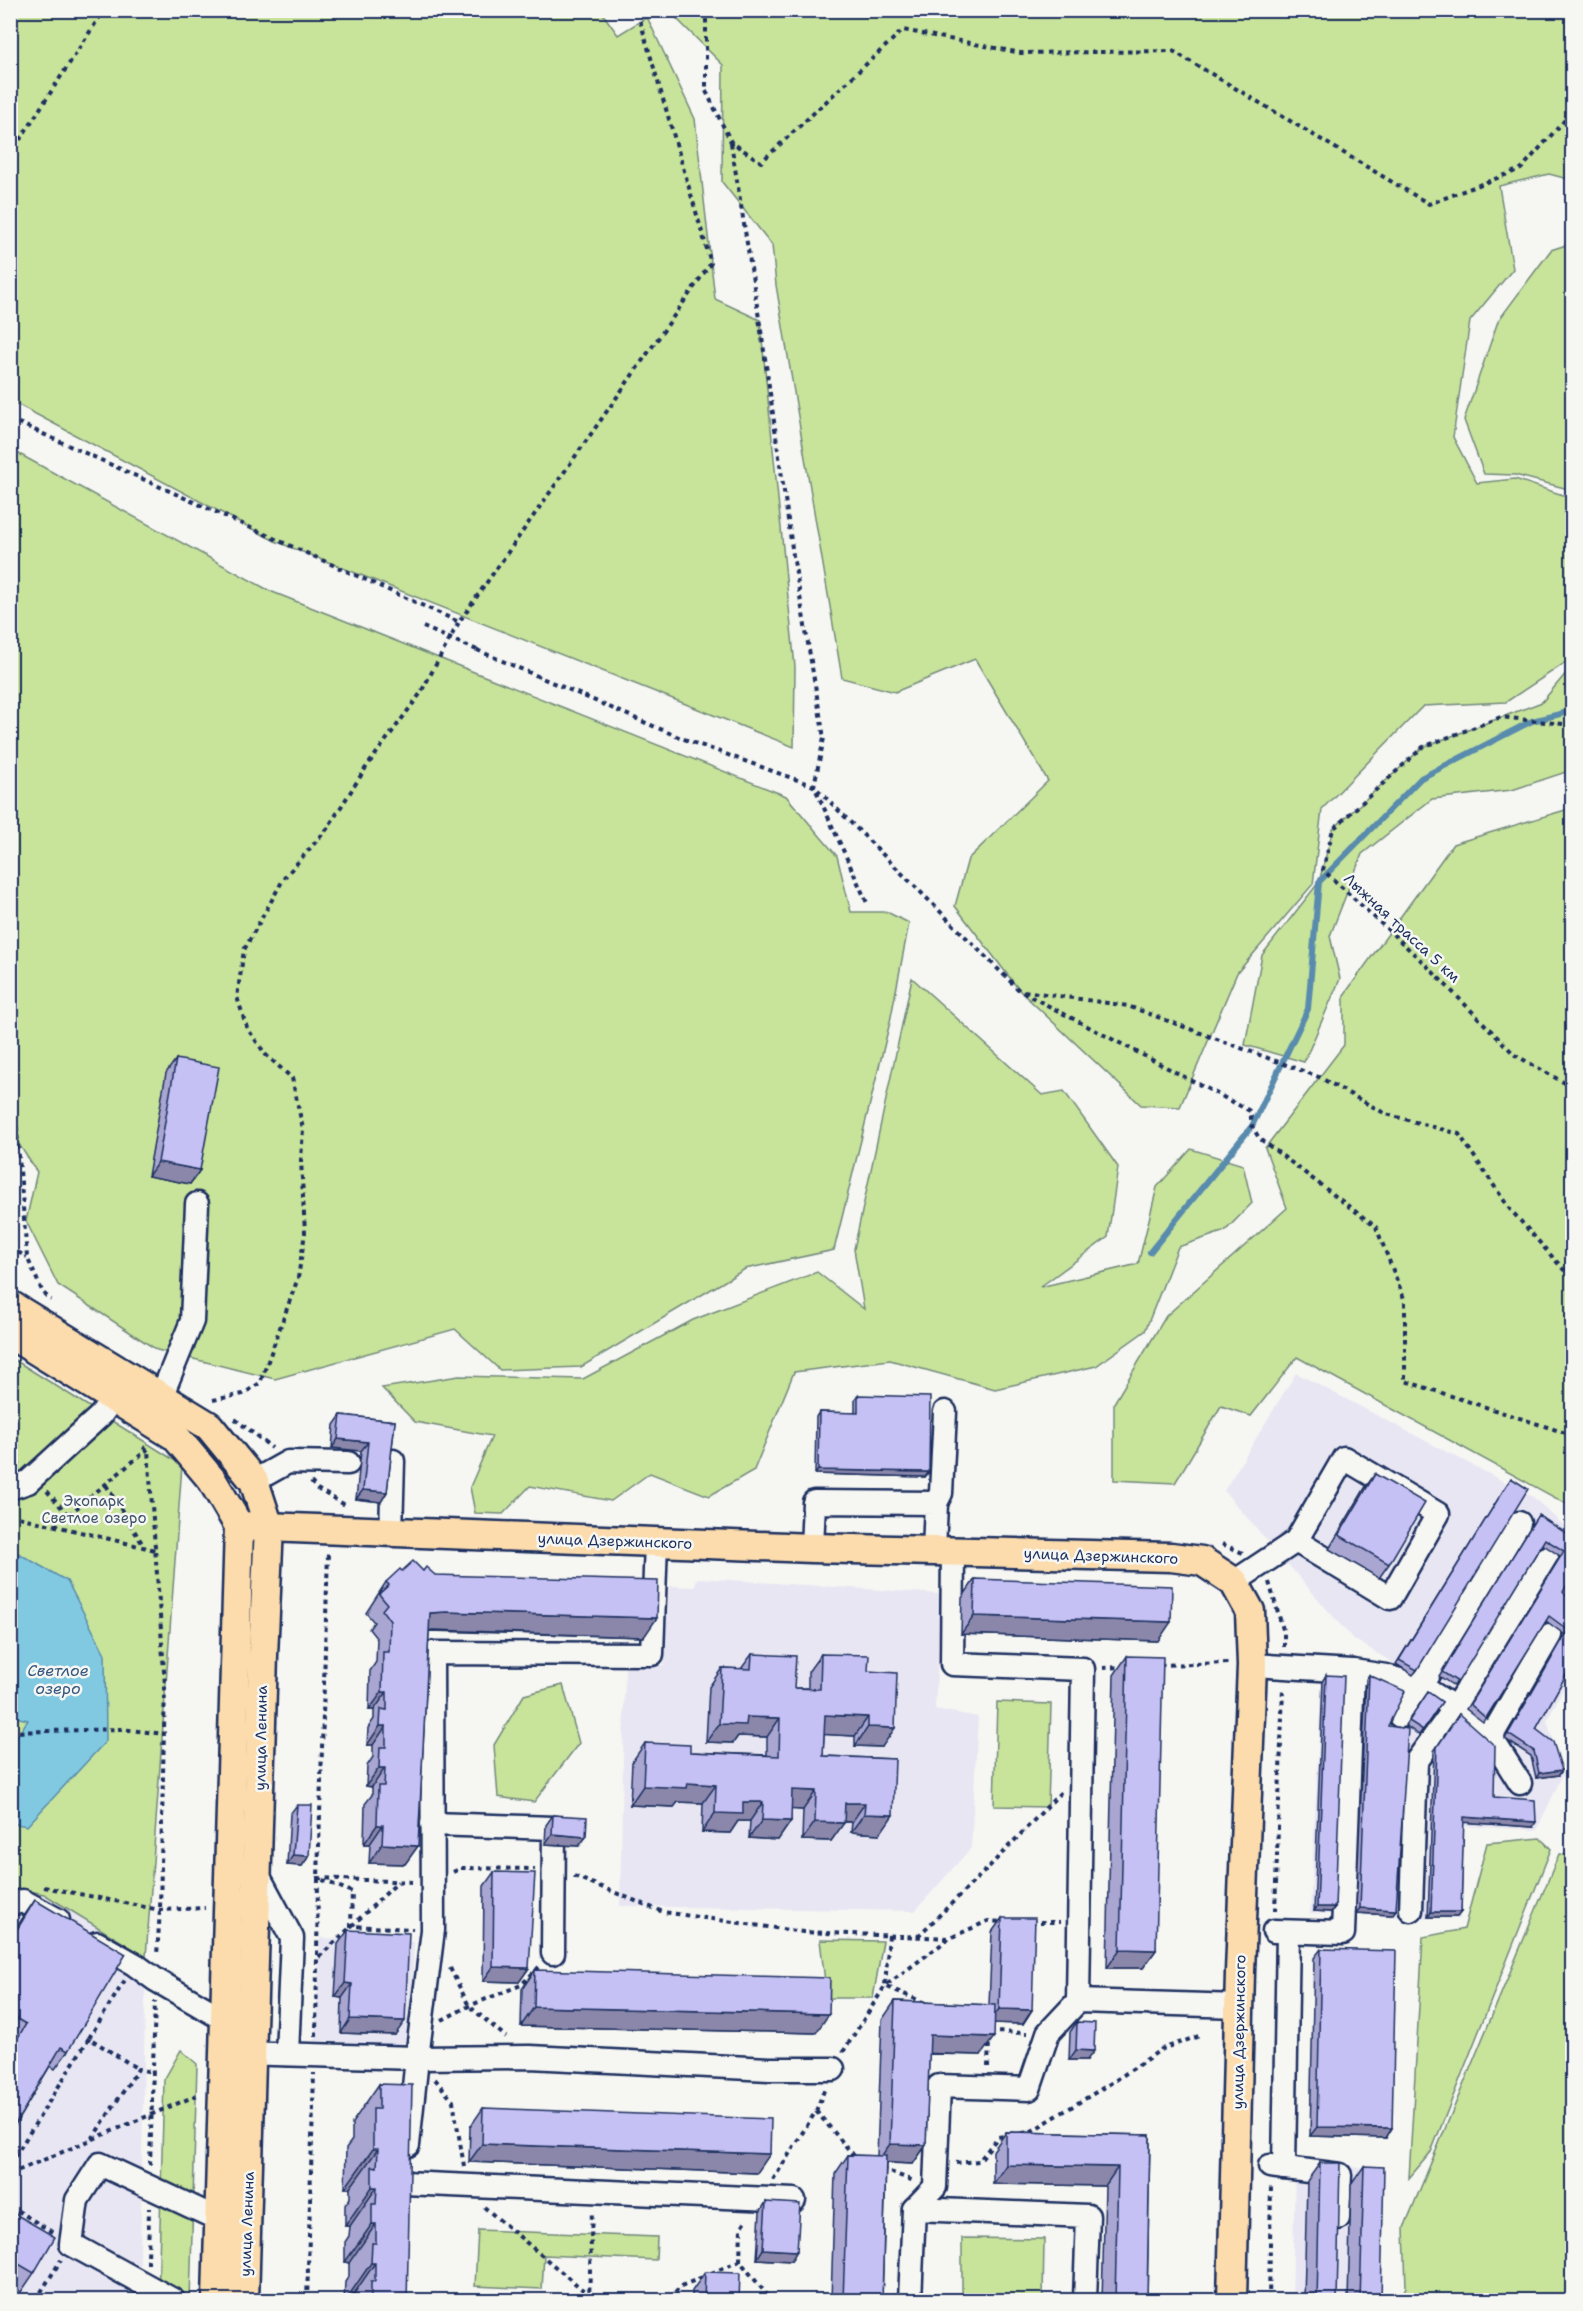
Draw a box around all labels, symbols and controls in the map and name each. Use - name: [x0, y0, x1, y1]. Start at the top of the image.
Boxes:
- street label: Лыжная трасса 5 км: [1340, 869, 1465, 987]
- park label: Экопарк Светлое озеро: [41, 1491, 147, 1528]
- street label: улица Дзержинского: [537, 1528, 693, 1554]
- street label: улица Дзержинского: [1023, 1543, 1179, 1569]
- water label: Светлое озеро: [27, 1660, 89, 1699]
- street label: улица Ленина: [250, 1685, 272, 1791]
- street label: улица Дзержинского: [1228, 1954, 1250, 2110]
- street label: улица Ленина: [235, 2170, 259, 2277]

